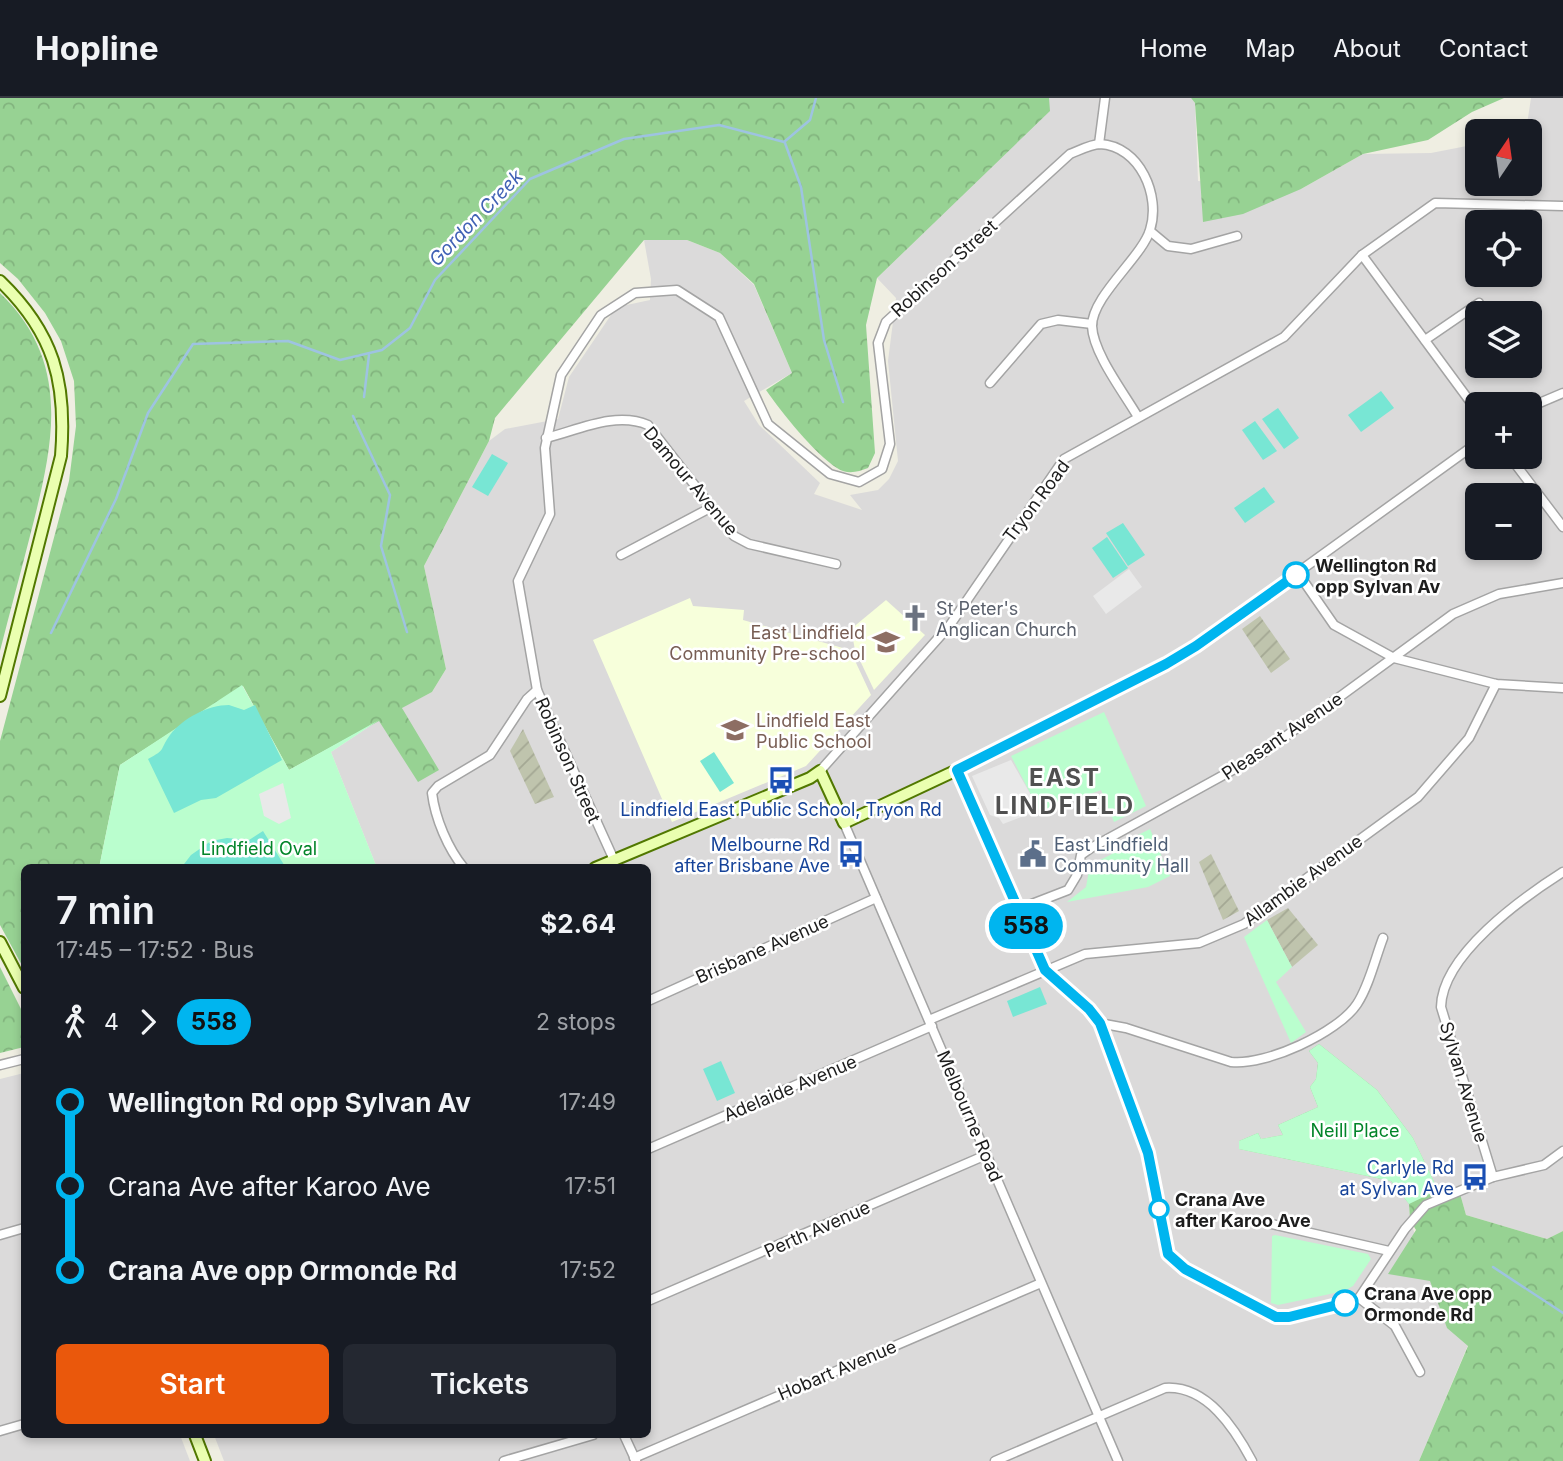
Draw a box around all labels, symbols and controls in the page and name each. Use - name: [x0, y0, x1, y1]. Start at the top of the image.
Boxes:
- text: Hopline: [35, 28, 159, 68]
- text: Home: [1140, 34, 1207, 63]
- text: Map: [1245, 34, 1295, 63]
- text: About: [1333, 34, 1401, 63]
- text: Contact: [1439, 34, 1528, 63]
- north arrow: [1465, 119, 1542, 196]
- map controls: [1465, 119, 1542, 560]
- water label: Gordon Creek: [424, 165, 528, 271]
- button: locate: [1465, 210, 1542, 287]
- street label: Robinson Street: [887, 215, 1001, 321]
- button: layers: [1465, 301, 1542, 378]
- button: +: [1465, 392, 1542, 469]
- street label: Damour Avenue: [639, 422, 743, 540]
- street label: Tryon Road: [998, 456, 1074, 546]
- button: −: [1465, 483, 1542, 560]
- place label: Wellington Rd opp Sylvan Av: [1315, 555, 1440, 597]
- marker: Wellington Rd opp Sylvan Av: [1283, 562, 1309, 588]
- place label: St Peter's Anglican Church: [936, 598, 1077, 640]
- church icon: St Peter's Anglican Church: [900, 603, 930, 633]
- place label: East Lindfield Community Pre-school: [669, 622, 865, 664]
- school or university icon: East Lindfield Community Pre-school: [871, 627, 901, 657]
- street label: Pleasant Avenue: [1218, 688, 1346, 784]
- street label: Robinson Street: [531, 694, 605, 826]
- place label: Lindfield East Public School: [756, 710, 872, 752]
- school or university icon: Lindfield East Public School: [720, 715, 750, 745]
- district label: EAST LINDFIELD: [995, 763, 1135, 820]
- bus stop icon: Lindfield East Public School, Tryon Rd: [766, 765, 796, 795]
- place label: Lindfield East Public School, Tryon Rd: [620, 799, 942, 820]
- street label: Allambie Avenue: [1240, 830, 1366, 930]
- place label: Melbourne Rd after Brisbane Ave: [674, 834, 830, 876]
- place label: East Lindfield Community Hall: [1054, 834, 1189, 876]
- park label: Lindfield Oval: [201, 838, 317, 859]
- bus stop icon: Melbourne Rd after Brisbane Ave: [836, 839, 866, 869]
- public building icon: East Lindfield Community Hall: [1018, 839, 1048, 869]
- text: 7 min: [56, 887, 155, 933]
- line badge: 558: [986, 903, 1066, 949]
- text: $2.64: [540, 908, 616, 939]
- street label: Brisbane Avenue: [692, 910, 832, 988]
- text: 558: [1003, 911, 1049, 940]
- text: 17:45 – 17:52 · Bus: [56, 936, 254, 964]
- icon: walk: [56, 1003, 94, 1041]
- icon: forward: [129, 1003, 167, 1041]
- text: 558: [191, 1007, 237, 1036]
- text: 4: [104, 1008, 119, 1036]
- text: 2 stops: [536, 1008, 616, 1036]
- street label: Sylvan Avenue: [1436, 1019, 1492, 1145]
- street label: Melbourne Road: [933, 1047, 1007, 1185]
- street label: Adelaide Avenue: [720, 1050, 860, 1126]
- text: Wellington Rd opp Sylvan Av: [108, 1087, 471, 1118]
- text: 17:49: [559, 1088, 616, 1116]
- park label: Neill Place: [1311, 1120, 1399, 1141]
- place label: Carlyle Rd at Sylvan Ave: [1339, 1157, 1454, 1199]
- bus stop icon: Carlyle Rd at Sylvan Ave: [1460, 1162, 1490, 1192]
- text: Crana Ave after Karoo Ave: [108, 1171, 431, 1202]
- text: 17:51: [564, 1172, 616, 1200]
- place label: Crana Ave after Karoo Ave: [1175, 1189, 1311, 1231]
- street label: Perth Avenue: [761, 1196, 873, 1262]
- marker: Crana Ave after Karoo Ave: [1149, 1199, 1169, 1219]
- text: Crana Ave opp Ormonde Rd: [108, 1255, 457, 1286]
- text: 17:52: [560, 1256, 616, 1284]
- place label: Crana Ave opp Ormonde Rd: [1364, 1283, 1492, 1325]
- marker: Crana Ave opp Ormonde Rd: [1332, 1290, 1358, 1316]
- street label: Hobart Avenue: [775, 1336, 899, 1404]
- button: Start: [56, 1344, 329, 1424]
- button: Tickets: [343, 1344, 616, 1424]

